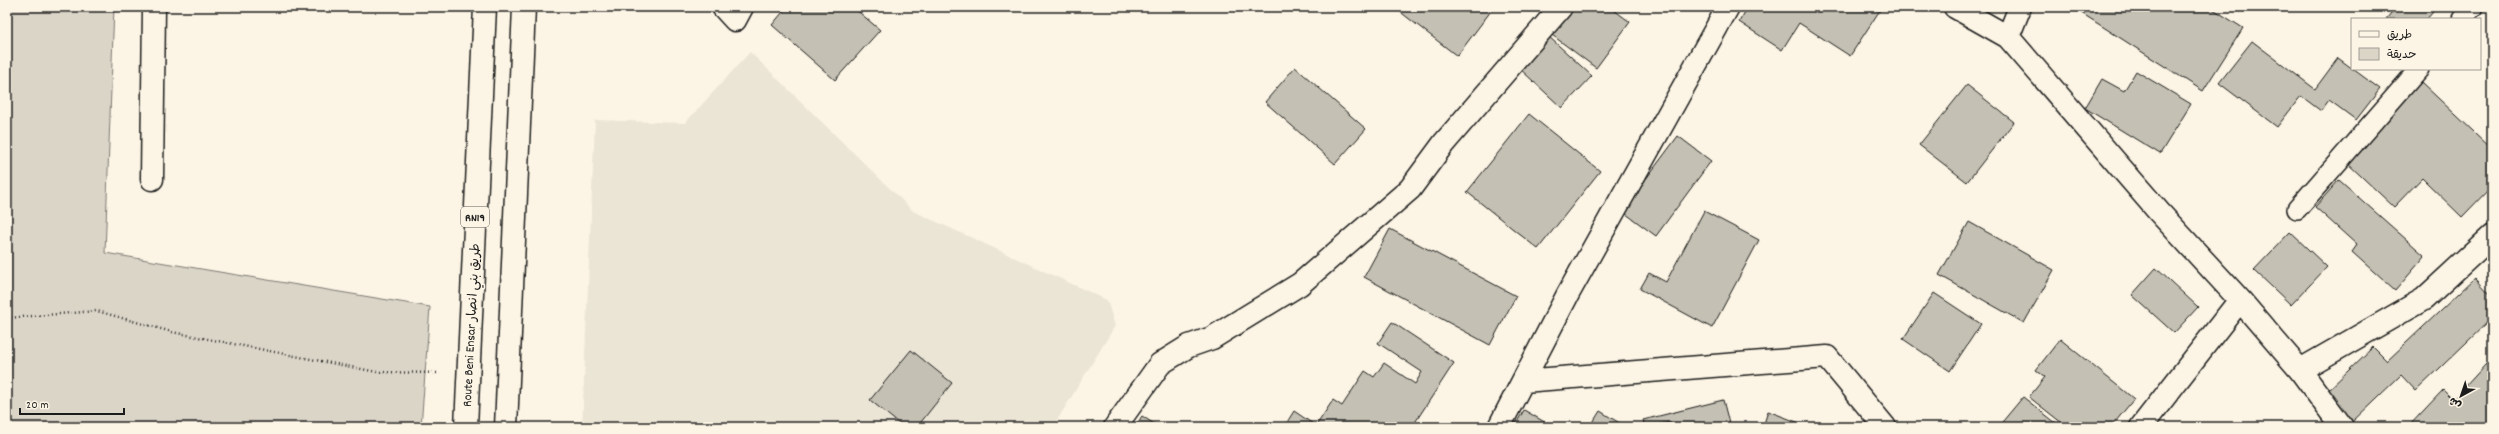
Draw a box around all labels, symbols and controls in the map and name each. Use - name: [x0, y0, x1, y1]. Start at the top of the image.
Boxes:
- legend: [2351, 18, 2481, 70]
- text: طريق: [2387, 27, 2412, 44]
- text: حديقة: [2387, 47, 2416, 64]
- road number: RN19: [461, 207, 489, 227]
- street label: Route Beni Ensar طريق بني انصار: [459, 243, 486, 407]
- north arrow: [2441, 376, 2481, 416]
- scale bar: [20, 390, 124, 416]
- text: ش: [2446, 392, 2466, 412]
- text: 20 m: [26, 397, 49, 414]

